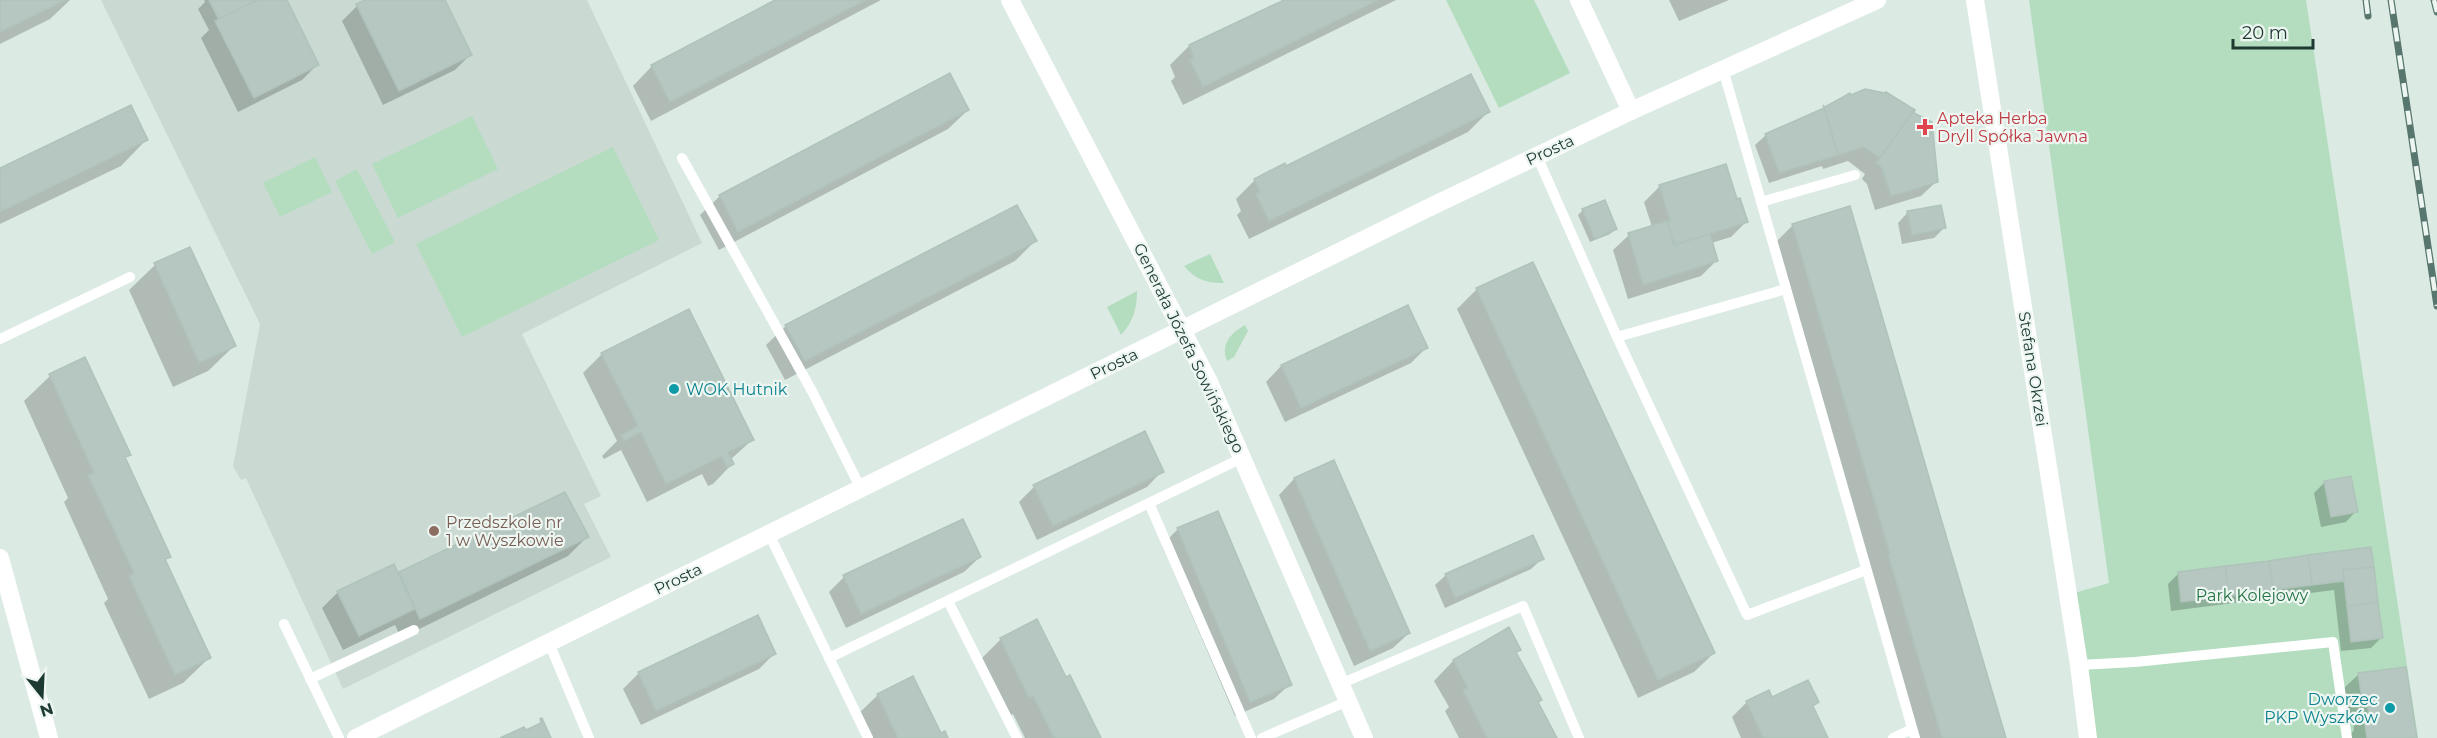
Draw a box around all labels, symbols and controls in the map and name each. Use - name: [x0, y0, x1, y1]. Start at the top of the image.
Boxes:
- scale bar: [2233, 12, 2312, 50]
- text: 20 m: [2242, 22, 2288, 44]
- place label: Apteka Herba Dryll Spółka Jawna: [1937, 109, 2088, 146]
- marker: Apteka Herba Dryll Spółka Jawna: [1918, 120, 1932, 134]
- street label: Prosta: [1523, 131, 1577, 169]
- street label: Generała Józefa Sowińskiego: [1130, 240, 1248, 456]
- street label: Stefana Okrzei: [2015, 310, 2051, 428]
- street label: Prosta: [1087, 344, 1141, 384]
- place label: WOK Hutnik: [686, 380, 788, 399]
- marker: WOK Hutnik: [667, 382, 681, 396]
- place label: Przedszkole nr 1 w Wyszkowie: [446, 513, 564, 550]
- marker: Przedszkole nr 1 w Wyszkowie: [427, 524, 441, 538]
- street label: Prosta: [651, 559, 705, 599]
- park label: Park Kolejowy: [2196, 586, 2309, 605]
- north arrow: [12, 666, 72, 726]
- place label: Dworzec PKP Wyszków: [2264, 690, 2378, 727]
- text: N: [37, 699, 56, 721]
- marker: Dworzec PKP Wyszków: [2383, 701, 2397, 715]

